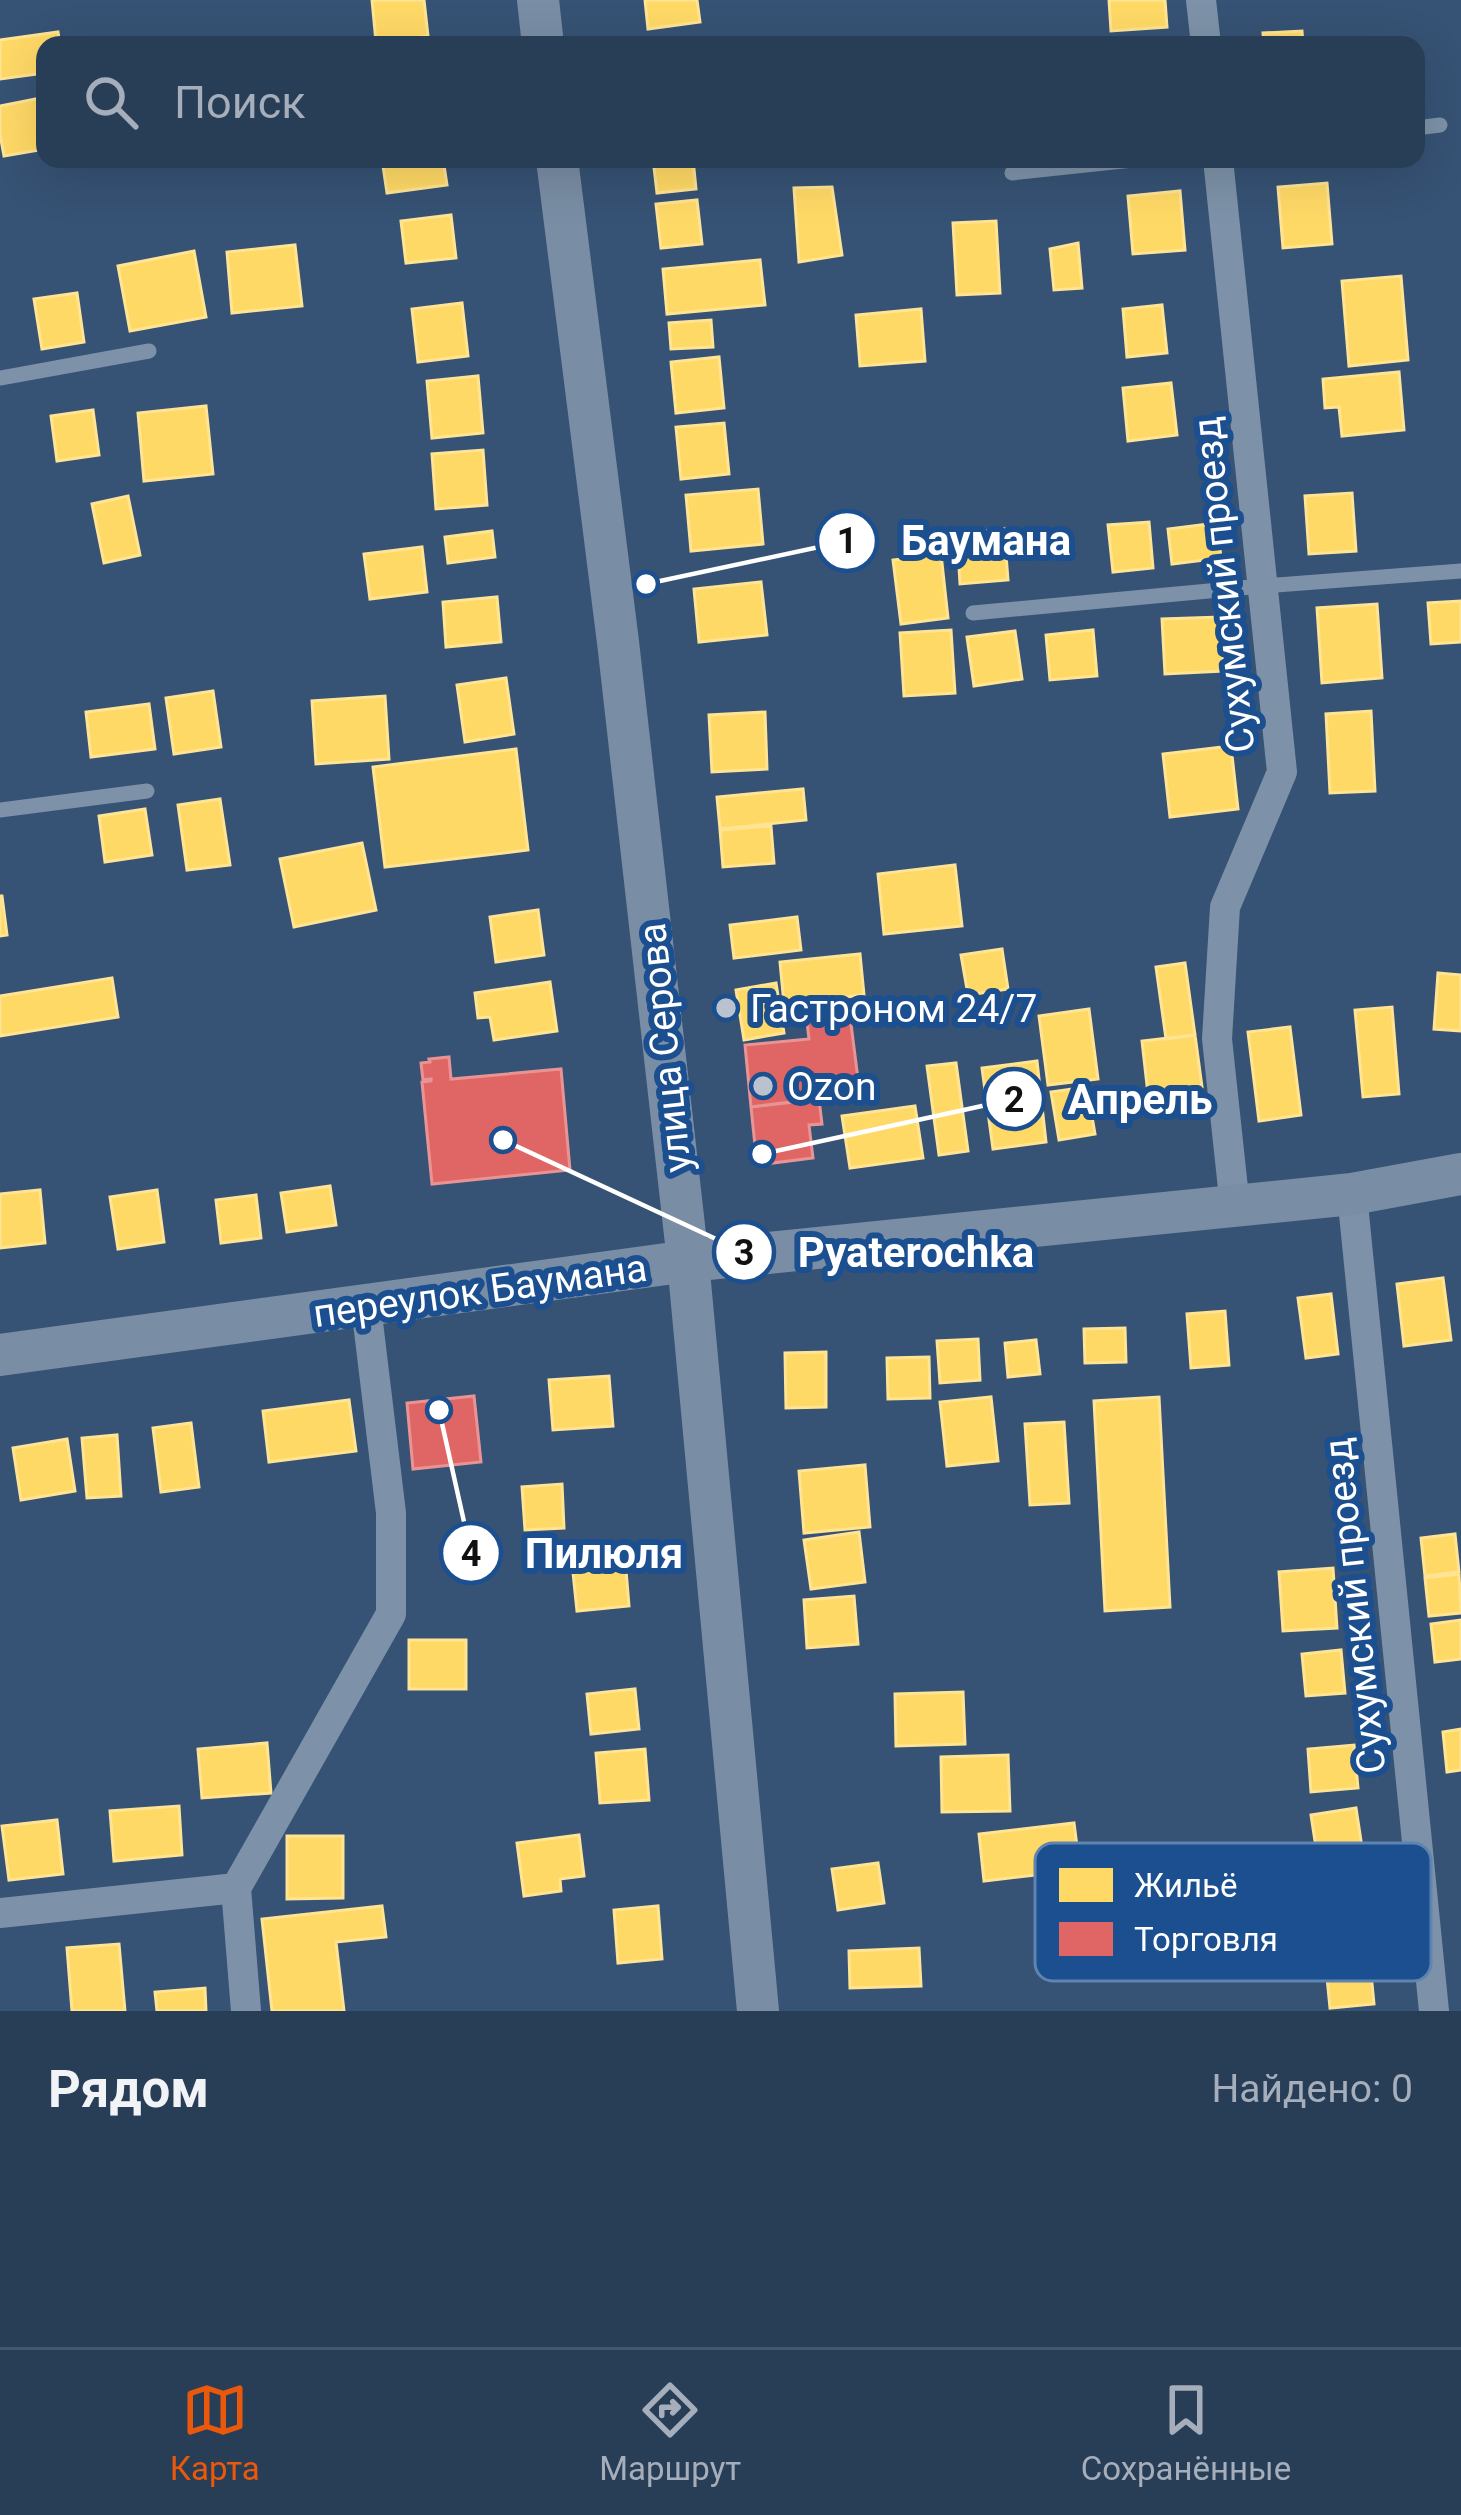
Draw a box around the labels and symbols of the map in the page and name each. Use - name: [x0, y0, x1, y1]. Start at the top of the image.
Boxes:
- street label: Сухумский проезд: [1183, 415, 1265, 755]
- callout: Баумана: [817, 502, 1095, 580]
- text: Баумана: [901, 516, 1071, 565]
- text: 1: [837, 520, 857, 562]
- street label: улица Серова: [629, 921, 701, 1175]
- place label: Гастроном 24/7: [750, 986, 1037, 1032]
- marker: Гастроном 24/7: [713, 995, 739, 1021]
- callout: Апрель: [984, 1060, 1237, 1138]
- place label: Ozon: [787, 1064, 877, 1110]
- marker: Ozon: [750, 1073, 776, 1099]
- text: Апрель: [1068, 1075, 1212, 1124]
- text: 2: [1004, 1079, 1024, 1121]
- callout: Pyaterochka: [714, 1213, 1059, 1291]
- text: Pyaterochka: [798, 1228, 1034, 1277]
- text: 3: [734, 1232, 754, 1274]
- street label: переулок Баумана: [310, 1245, 650, 1337]
- street label: Сухумский проезд: [1314, 1436, 1396, 1776]
- callout: Пилюля: [441, 1514, 707, 1592]
- text: Пилюля: [525, 1529, 683, 1578]
- text: 4: [461, 1533, 481, 1575]
- legend: [1035, 1843, 1431, 1981]
- text: Жильё: [1134, 1866, 1238, 1905]
- text: Торговля: [1134, 1920, 1278, 1959]

